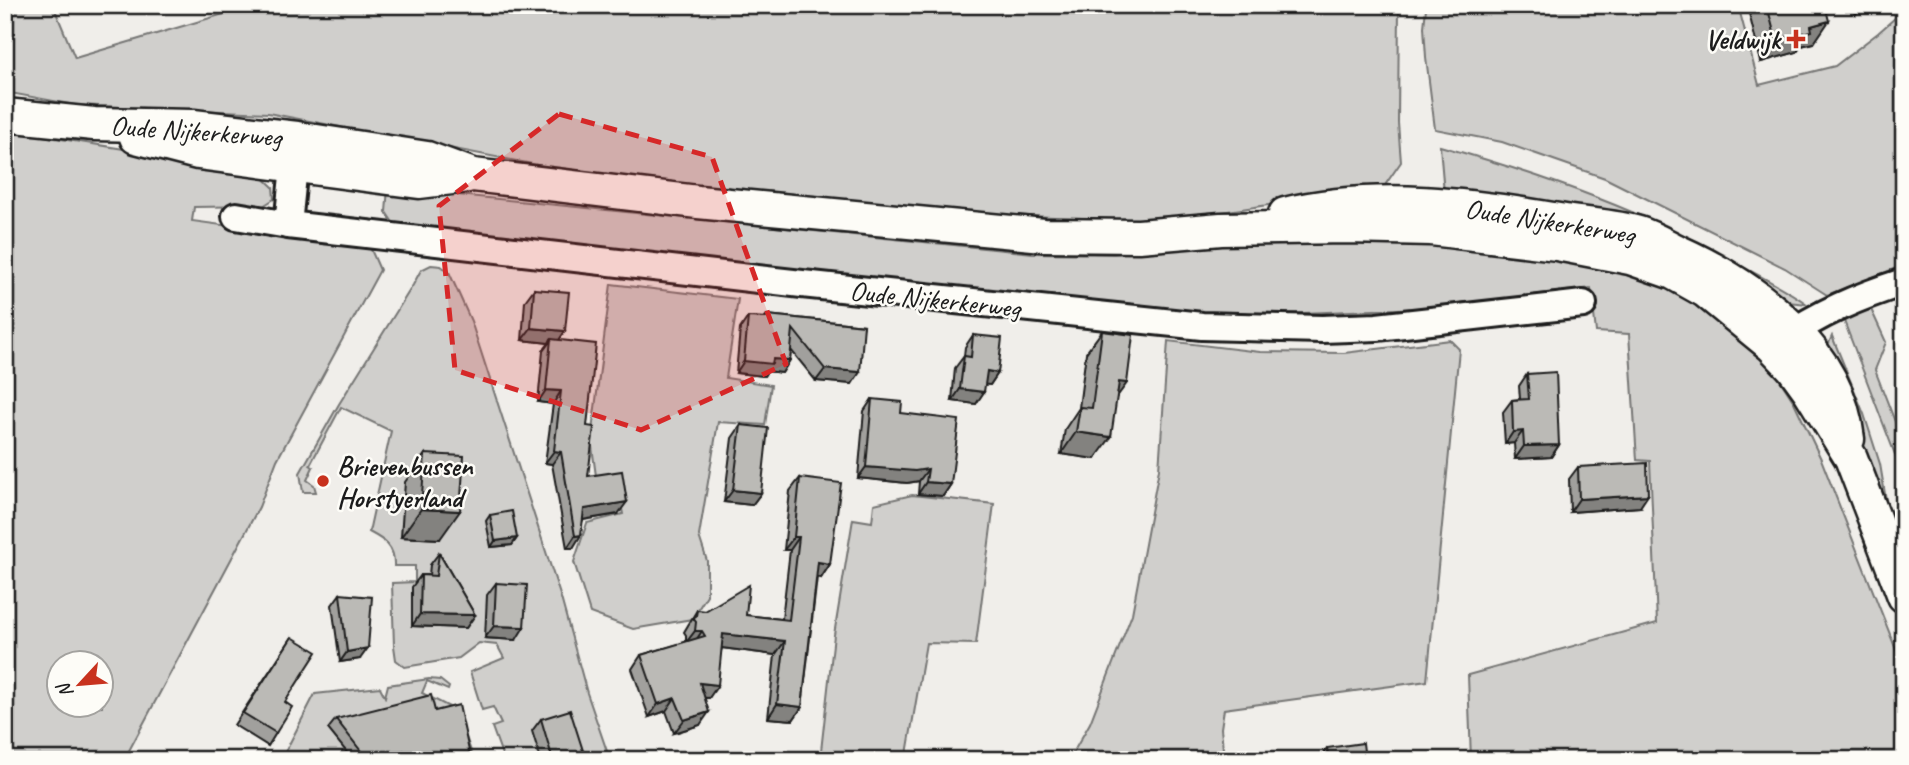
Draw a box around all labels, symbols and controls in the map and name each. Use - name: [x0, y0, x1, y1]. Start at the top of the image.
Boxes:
- place label: Veldwijk: [1705, 22, 1783, 57]
- marker: Veldwijk: [1786, 29, 1806, 49]
- street label: Oude Nijkerkerweg: [109, 108, 285, 155]
- street label: Oude Nijkerkerweg: [1463, 190, 1639, 252]
- street label: Oude Nijkerkerweg: [848, 273, 1024, 326]
- place label: Brievenbussen Horstyerland: [337, 448, 474, 515]
- marker: Brievenbussen Horstyerland: [315, 473, 331, 489]
- north arrow: [46, 650, 116, 720]
- text: N: [51, 678, 79, 702]

